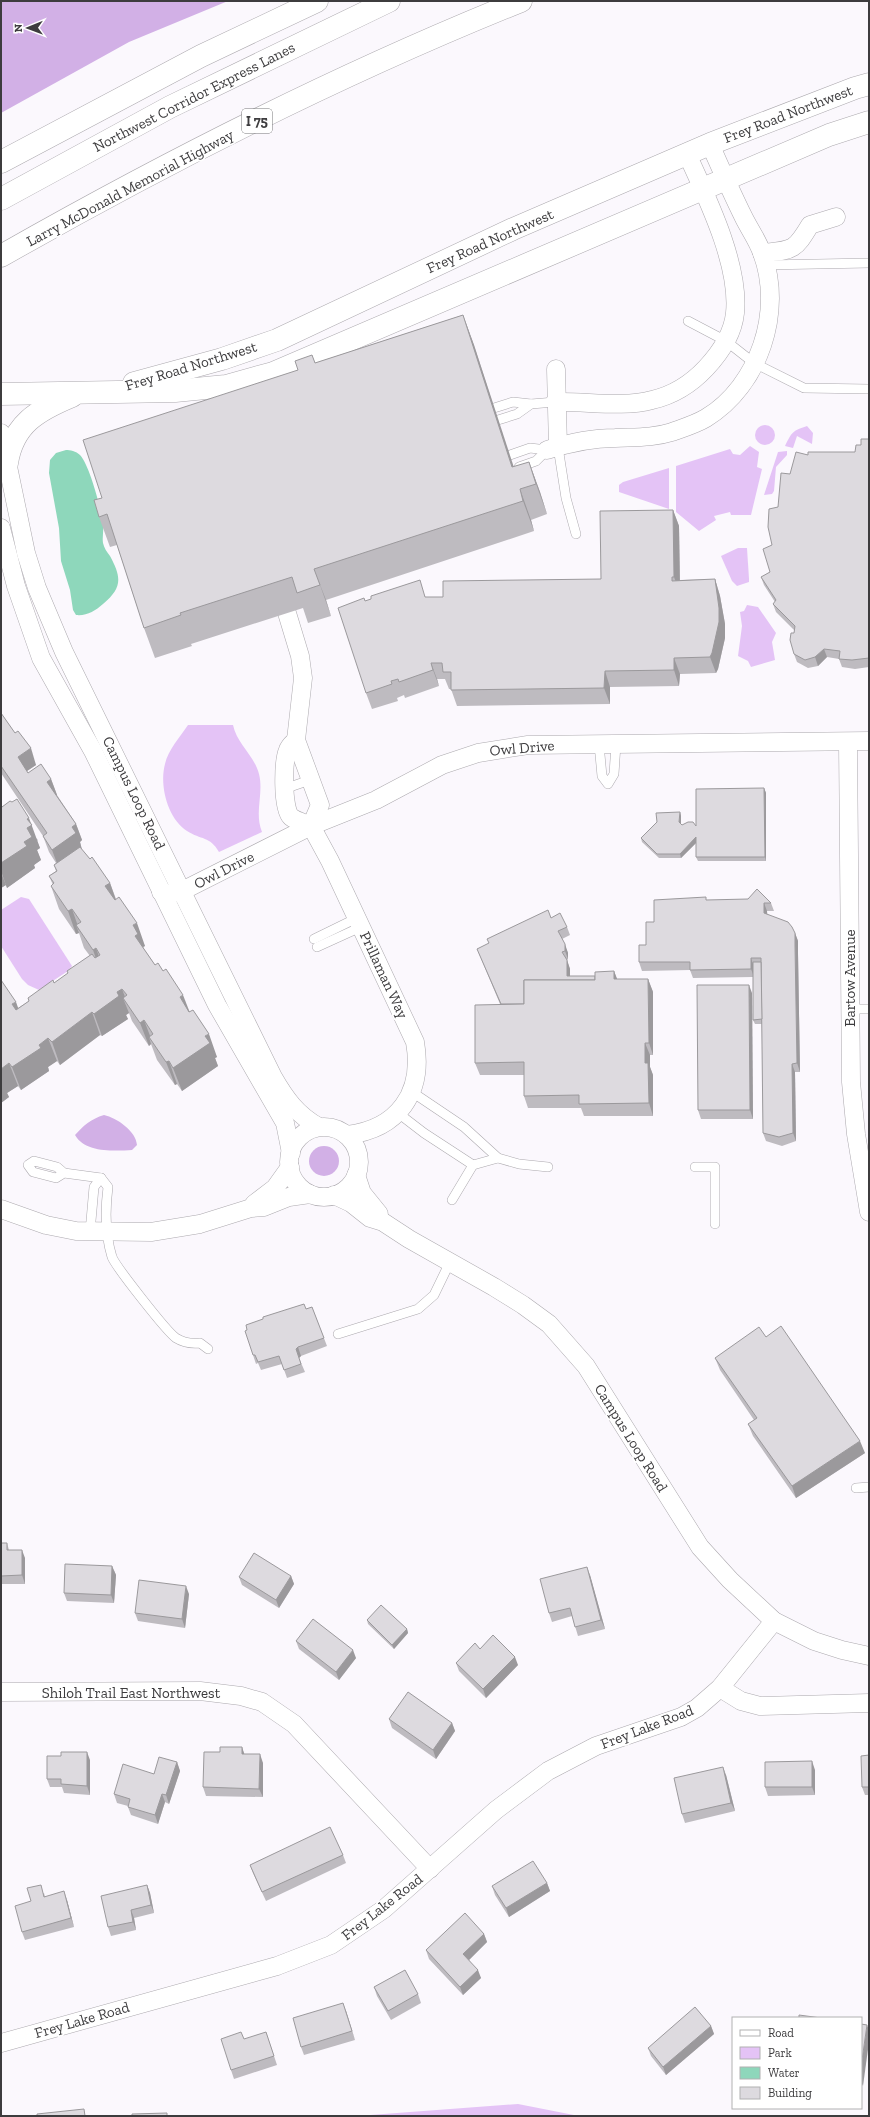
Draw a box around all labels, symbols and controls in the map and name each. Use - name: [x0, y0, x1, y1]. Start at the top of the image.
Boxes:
- north arrow: [8, 8, 48, 48]
- text: N: [12, 23, 25, 32]
- street label: Northwest Corridor Express Lanes: [90, 38, 298, 156]
- street label: Frey Road Northwest: [721, 81, 855, 147]
- road number: I 75: [242, 109, 272, 133]
- street label: Larry McDonald Memorial Highway: [23, 126, 237, 250]
- street label: Frey Road Northwest: [424, 205, 557, 277]
- street label: Frey Road Northwest: [123, 337, 259, 395]
- street label: Campus Loop Road: [99, 733, 170, 853]
- street label: Owl Drive: [489, 736, 555, 760]
- street label: Owl Drive: [191, 847, 257, 893]
- street label: Prillaman Way: [356, 929, 412, 1022]
- street label: Bartow Avenue: [841, 929, 859, 1027]
- street label: Campus Loop Road: [591, 1381, 672, 1496]
- street label: Shiloh Trail East Northwest: [42, 1684, 221, 1702]
- street label: Frey Lake Road: [598, 1701, 697, 1753]
- street label: Frey Lake Road: [338, 1869, 427, 1944]
- street label: Frey Lake Road: [32, 1998, 132, 2042]
- legend: [732, 2017, 862, 2109]
- text: Road: [768, 2026, 794, 2040]
- text: Park: [768, 2046, 793, 2060]
- text: Water: [768, 2066, 800, 2080]
- text: Building: [768, 2086, 812, 2100]

